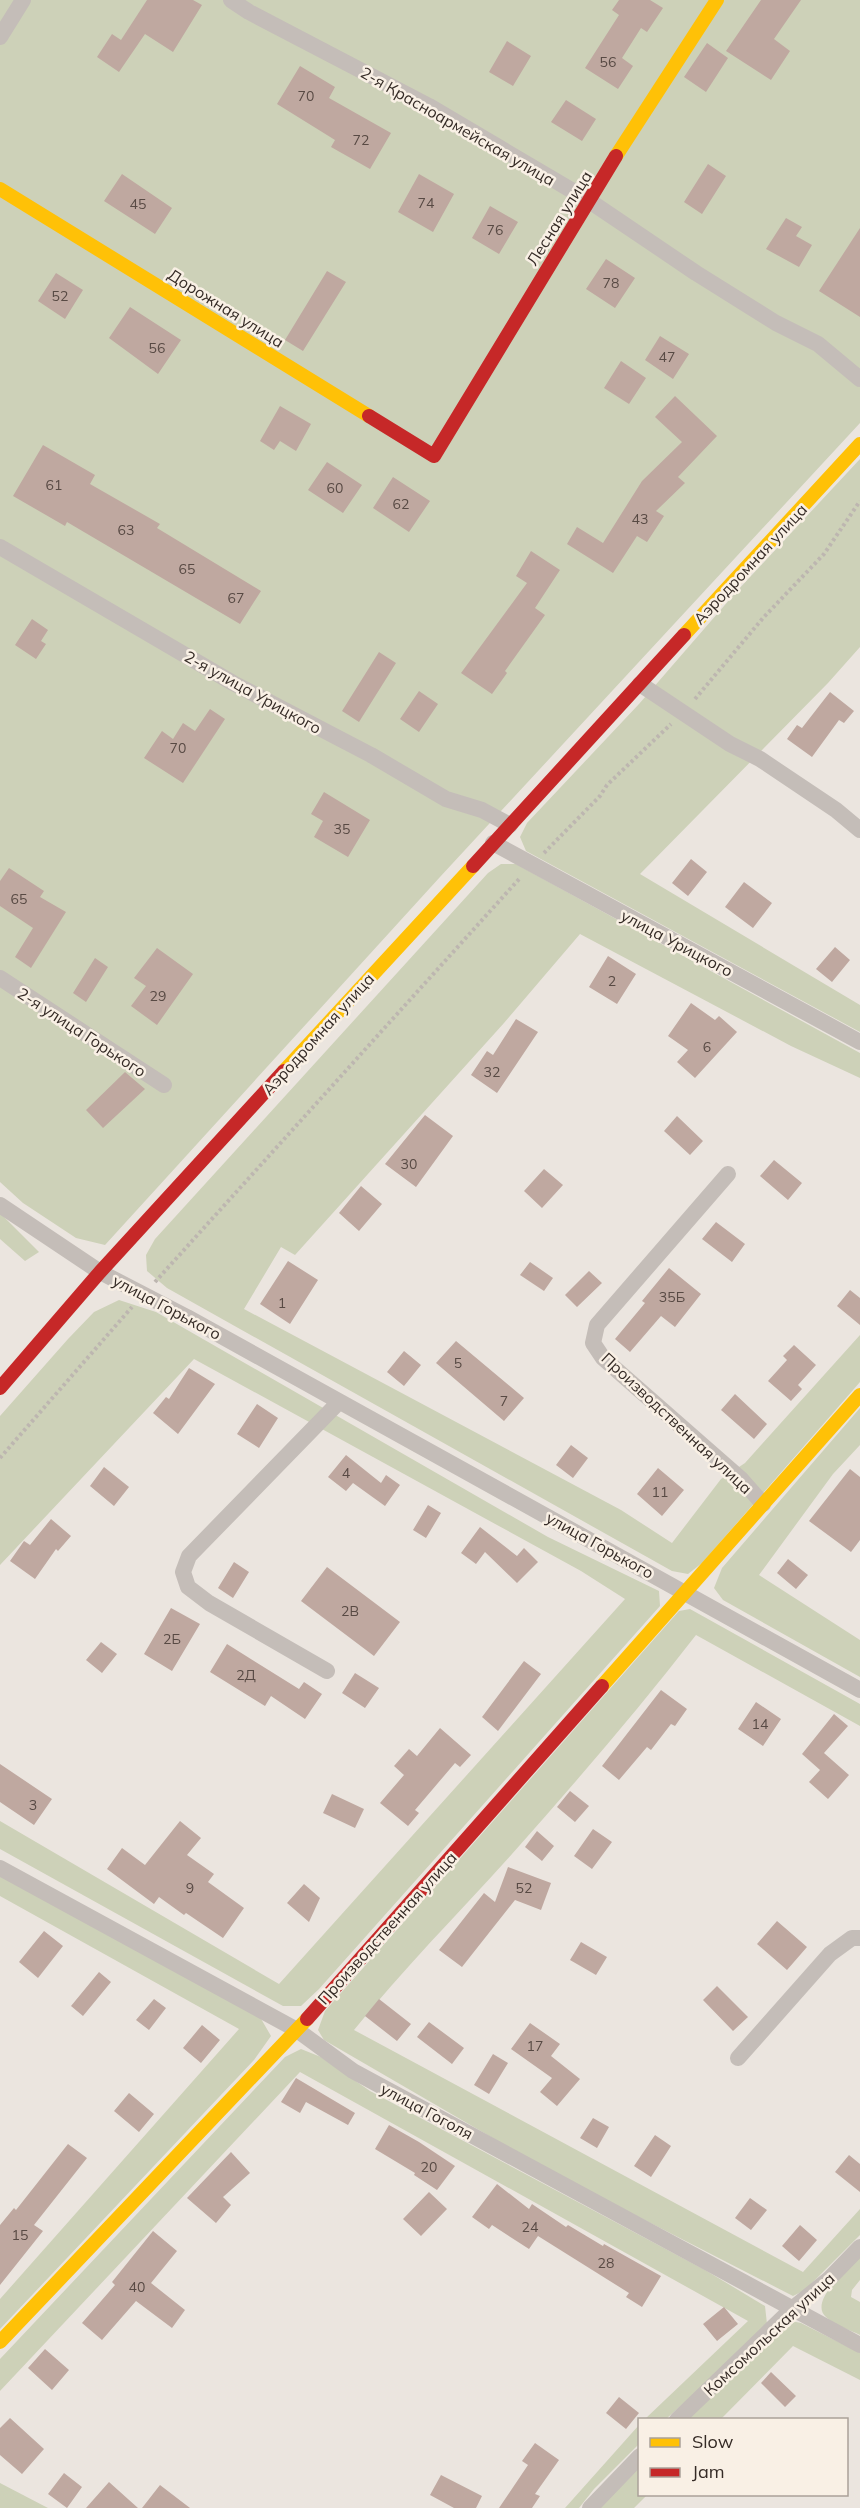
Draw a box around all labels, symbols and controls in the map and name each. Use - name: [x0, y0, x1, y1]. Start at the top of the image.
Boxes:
- house number: 56: [600, 53, 616, 71]
- street label: 2-я Красноармейская улица: [357, 62, 559, 190]
- house number: 70: [298, 87, 314, 105]
- house number: 72: [353, 131, 369, 149]
- street label: Лесная улица: [522, 167, 596, 269]
- house number: 74: [418, 194, 435, 212]
- house number: 45: [130, 195, 146, 213]
- house number: 76: [487, 221, 503, 239]
- street label: Дорожная улица: [164, 264, 288, 352]
- house number: 78: [603, 274, 619, 292]
- house number: 52: [52, 287, 68, 305]
- house number: 56: [149, 339, 165, 357]
- house number: 47: [659, 348, 675, 366]
- house number: 61: [46, 476, 62, 494]
- house number: 60: [327, 479, 343, 497]
- house number: 62: [393, 495, 409, 513]
- street label: Аэродромная улица: [689, 500, 811, 628]
- house number: 43: [632, 510, 648, 528]
- house number: 63: [118, 521, 134, 539]
- house number: 65: [179, 560, 195, 578]
- house number: 67: [228, 589, 244, 607]
- street label: 2-я улица Урицкого: [181, 646, 325, 738]
- house number: 70: [170, 739, 186, 757]
- house number: 35: [334, 820, 350, 838]
- house number: 65: [11, 890, 27, 908]
- street label: улица Урицкого: [618, 905, 736, 981]
- street label: Аэродромная улица: [258, 969, 378, 1099]
- house number: 2: [608, 972, 616, 990]
- street label: 2-я улица Горького: [14, 983, 150, 1081]
- house number: 29: [150, 987, 166, 1005]
- house number: 6: [703, 1038, 711, 1056]
- house number: 32: [484, 1063, 500, 1081]
- house number: 30: [401, 1155, 417, 1173]
- street label: улица Горького: [109, 1270, 225, 1344]
- house number: 35Б: [659, 1288, 685, 1306]
- house number: 1: [278, 1294, 286, 1312]
- street label: Производственная улица: [598, 1348, 756, 1498]
- house number: 5: [454, 1354, 462, 1372]
- house number: 7: [500, 1392, 508, 1410]
- house number: 4: [342, 1464, 351, 1482]
- house number: 11: [652, 1483, 668, 1501]
- street label: улица Горького: [543, 1507, 657, 1583]
- house number: 2В: [341, 1602, 359, 1620]
- house number: 2Б: [163, 1630, 181, 1648]
- house number: 2Д: [236, 1666, 256, 1684]
- house number: 14: [752, 1715, 769, 1733]
- house number: 3: [29, 1796, 37, 1814]
- street label: Производственная улица: [313, 1848, 461, 2008]
- house number: 9: [186, 1879, 194, 1897]
- house number: 52: [516, 1879, 532, 1897]
- house number: 17: [527, 2037, 543, 2055]
- street label: улица Гоголя: [377, 2078, 477, 2144]
- house number: 20: [421, 2158, 437, 2176]
- house number: 24: [522, 2218, 539, 2236]
- house number: 15: [12, 2226, 28, 2244]
- house number: 28: [598, 2254, 614, 2272]
- street label: Комсомольская улица: [699, 2268, 839, 2400]
- house number: 40: [129, 2278, 145, 2296]
- legend: [638, 2418, 848, 2496]
- text: Slow: [692, 2430, 734, 2453]
- text: Jam: [692, 2460, 725, 2483]

